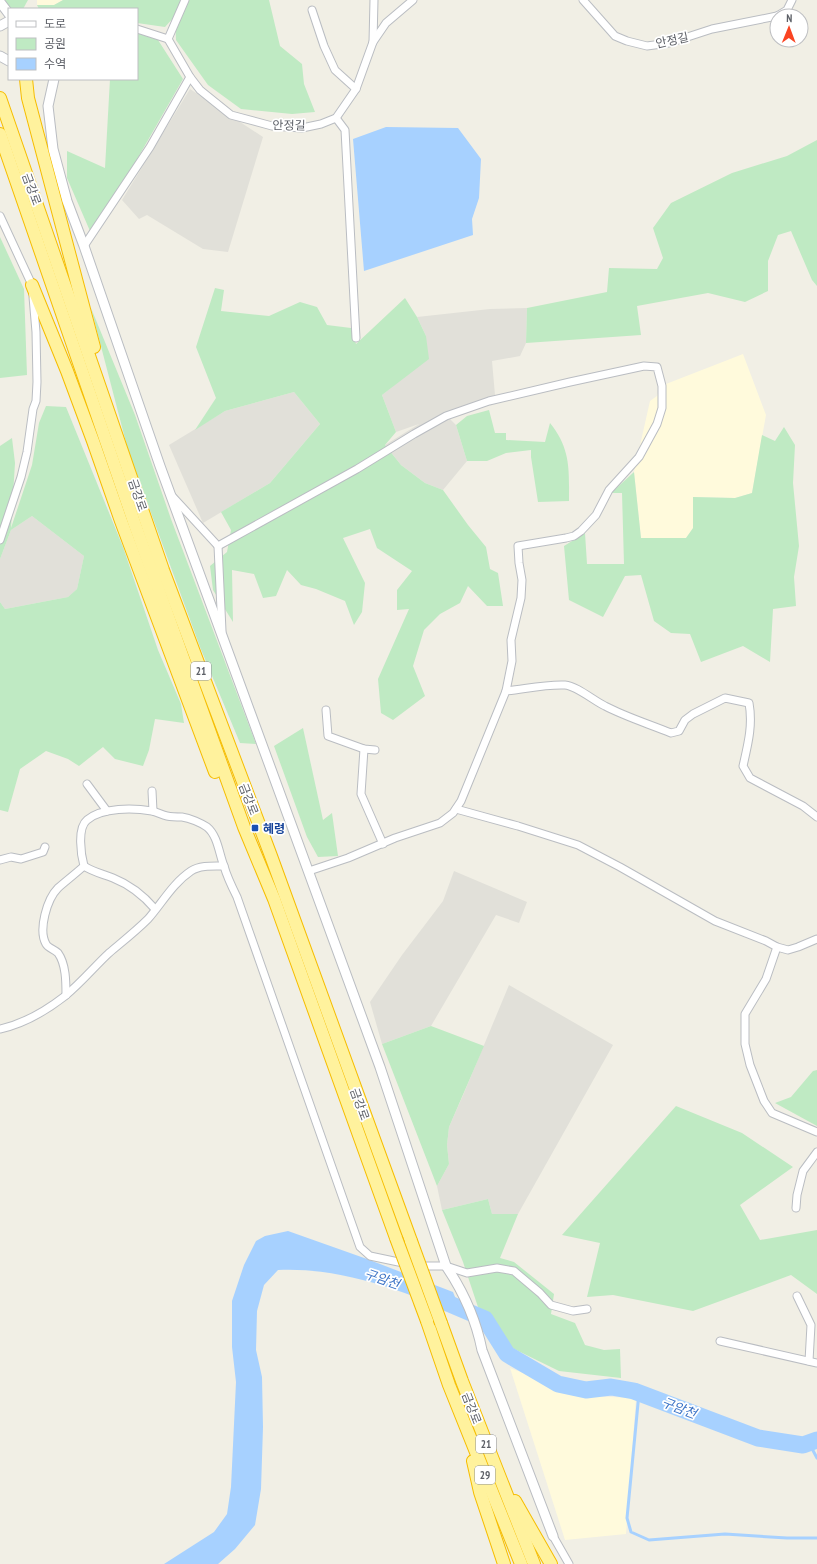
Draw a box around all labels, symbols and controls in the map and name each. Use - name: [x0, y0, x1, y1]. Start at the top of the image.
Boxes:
- legend: [8, 8, 138, 80]
- north arrow: [769, 8, 809, 48]
- text: N: [786, 11, 792, 25]
- text: 도로: [44, 16, 66, 31]
- street label: 안정길: [654, 29, 690, 51]
- text: 공원: [44, 36, 66, 51]
- text: 수역: [44, 56, 66, 71]
- street label: 안정길: [272, 117, 306, 133]
- street label: 금강로: [19, 171, 45, 207]
- street label: 금강로: [126, 477, 150, 513]
- road number: 21: [191, 662, 211, 680]
- street label: 금강로: [236, 781, 262, 817]
- place label: 혜령: [263, 821, 285, 836]
- marker: 혜령: [250, 823, 260, 833]
- street label: 금강로: [347, 1086, 373, 1122]
- water label: 구암천: [362, 1265, 403, 1293]
- street label: 금강로: [459, 1390, 485, 1426]
- water label: 구암천: [659, 1394, 700, 1423]
- road number: 21: [476, 1435, 496, 1453]
- road number: 29: [475, 1466, 495, 1484]

